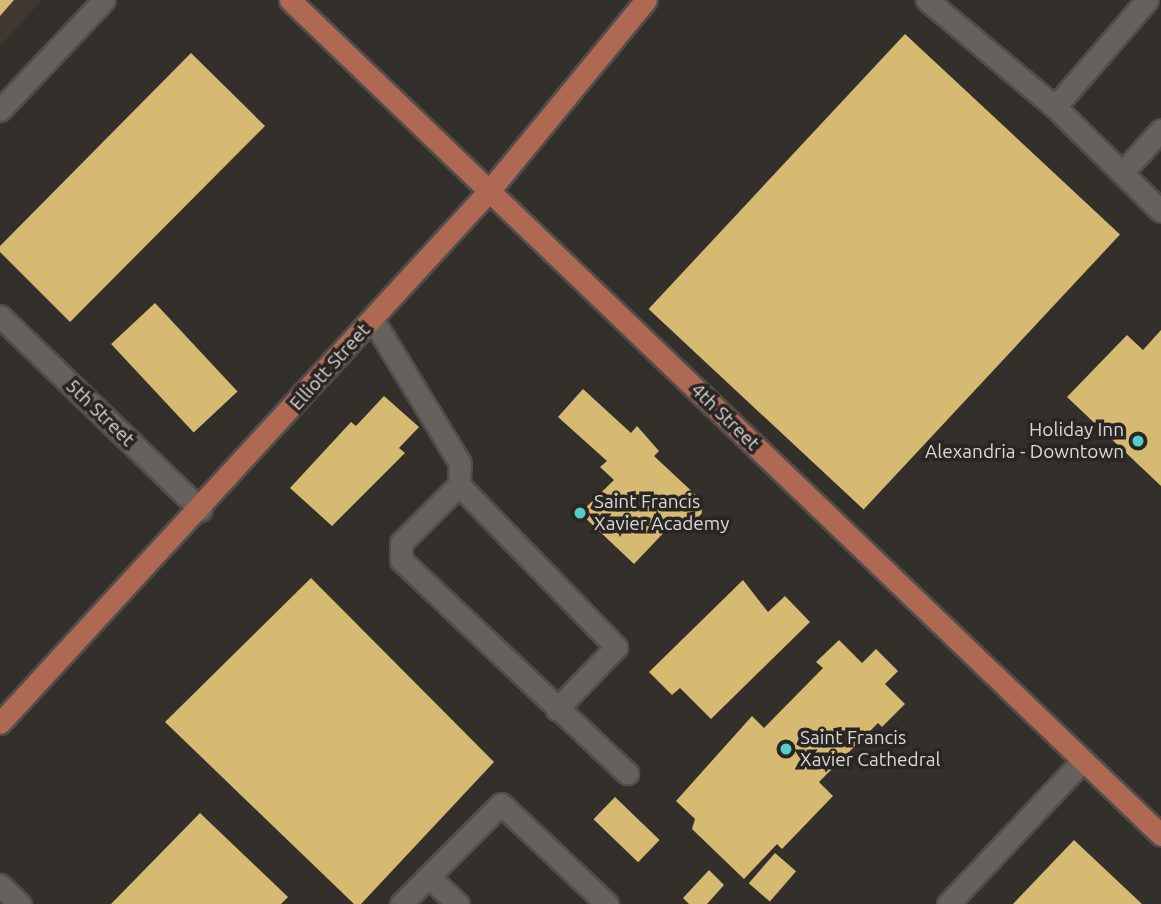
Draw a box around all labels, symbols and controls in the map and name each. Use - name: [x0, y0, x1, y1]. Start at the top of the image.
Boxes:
- street label: Elliott Street: [285, 319, 375, 415]
- street label: 5th Street: [61, 375, 139, 451]
- street label: 4th Street: [686, 379, 764, 455]
- place label: Holiday Inn Alexandria - Downtown: [925, 419, 1124, 463]
- marker: Holiday Inn Alexandria - Downtown: [1130, 433, 1146, 449]
- place label: Saint Francis Xavier Academy: [594, 491, 729, 535]
- marker: Saint Francis Xavier Academy: [572, 505, 588, 521]
- place label: Saint Francis Xavier Cathedral: [800, 727, 941, 771]
- marker: Saint Francis Xavier Cathedral: [778, 741, 794, 757]

